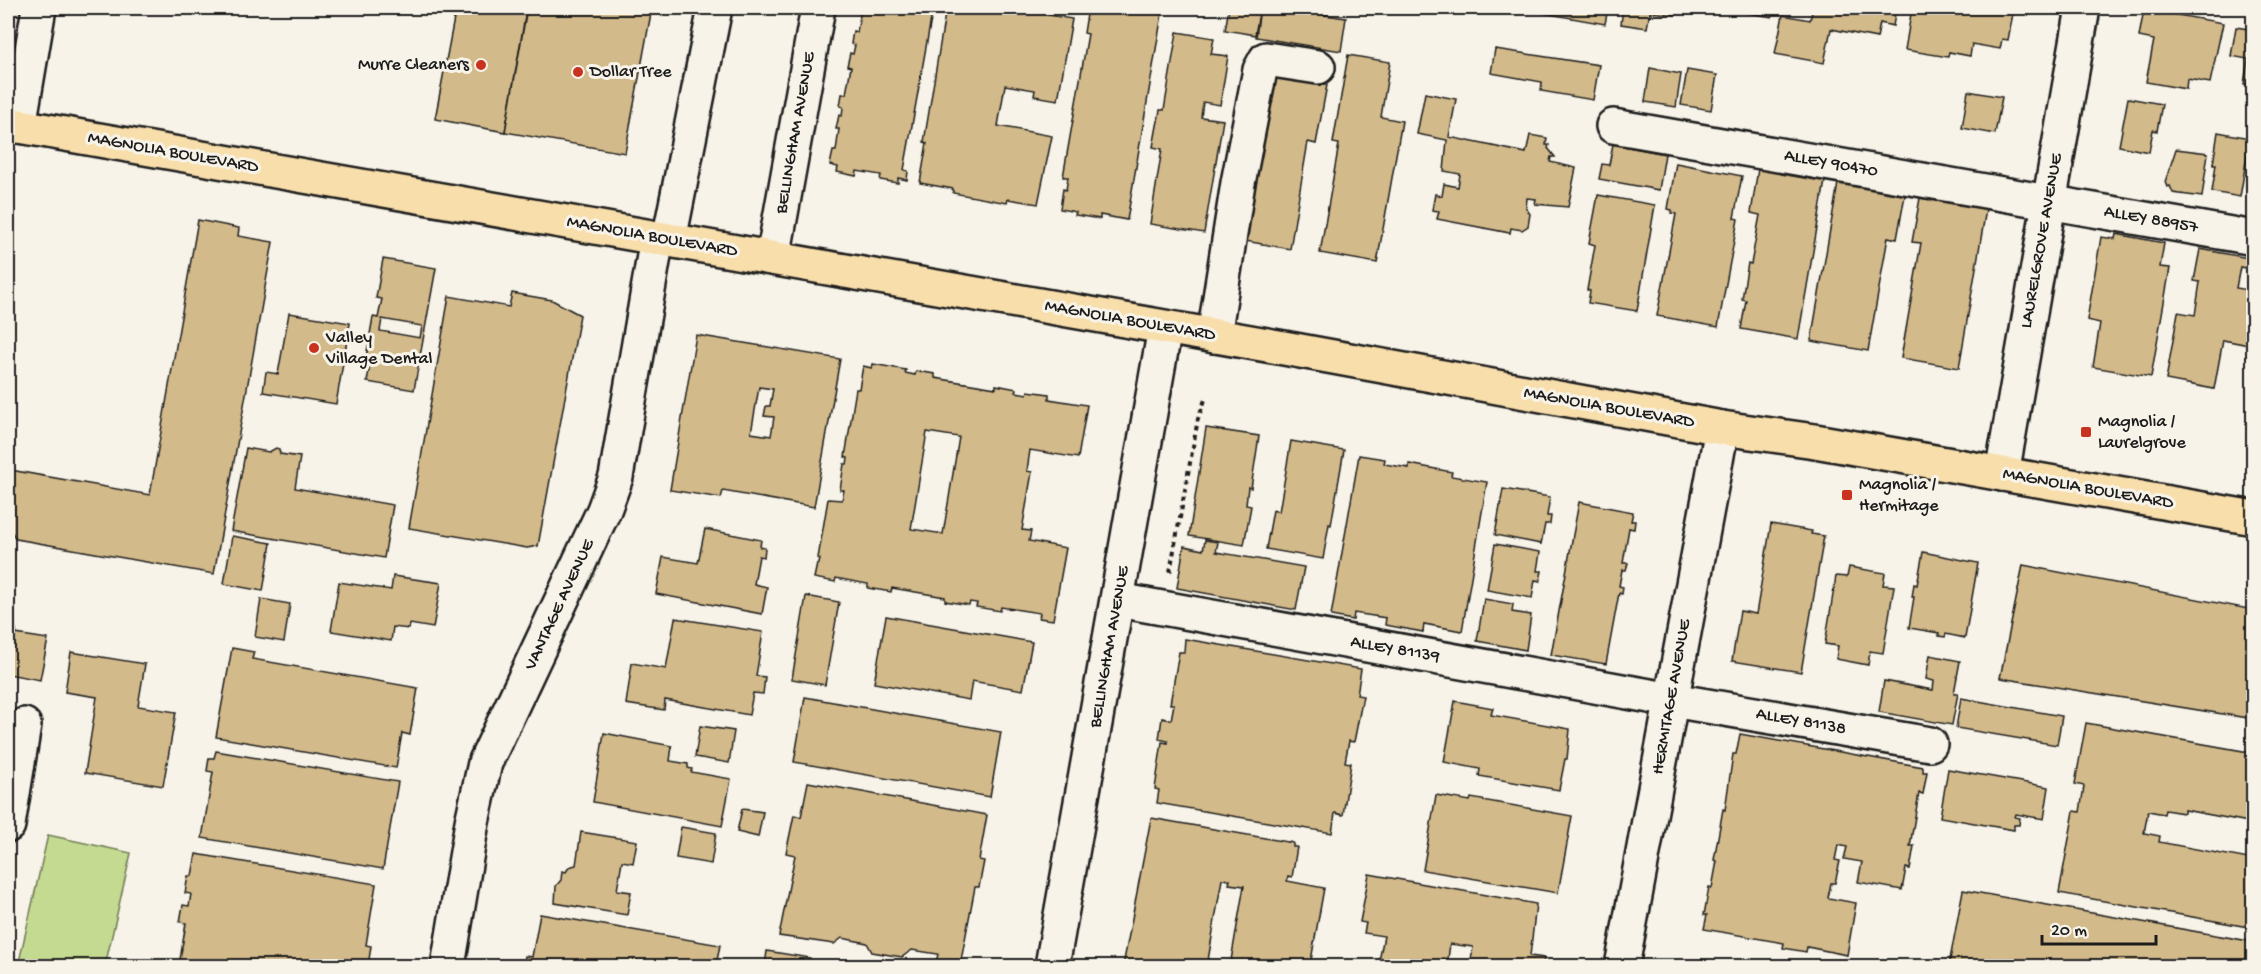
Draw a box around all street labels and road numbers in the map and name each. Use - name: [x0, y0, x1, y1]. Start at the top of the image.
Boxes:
- street label: BELLINGHAM AVENUE: [771, 50, 821, 217]
- street label: MAGNOLIA BOULEVARD: [86, 128, 260, 178]
- street label: ALLEY 90470: [1782, 145, 1880, 183]
- street label: LAURELGROVE AVENUE: [2016, 151, 2068, 330]
- street label: ALLEY 88957: [2102, 201, 2200, 239]
- street label: MAGNOLIA BOULEVARD: [565, 212, 739, 262]
- street label: MAGNOLIA BOULEVARD: [1043, 296, 1217, 346]
- street label: MAGNOLIA BOULEVARD: [1522, 383, 1696, 433]
- street label: MAGNOLIA BOULEVARD: [2001, 464, 2175, 514]
- street label: VANTAGE AVENUE: [520, 536, 600, 675]
- street label: BELLINGHAM AVENUE: [1085, 564, 1135, 731]
- street label: HERMITAGE AVENUE: [1648, 617, 1696, 776]
- street label: ALLEY 81139: [1349, 632, 1441, 668]
- street label: ALLEY 81138: [1754, 704, 1848, 740]

